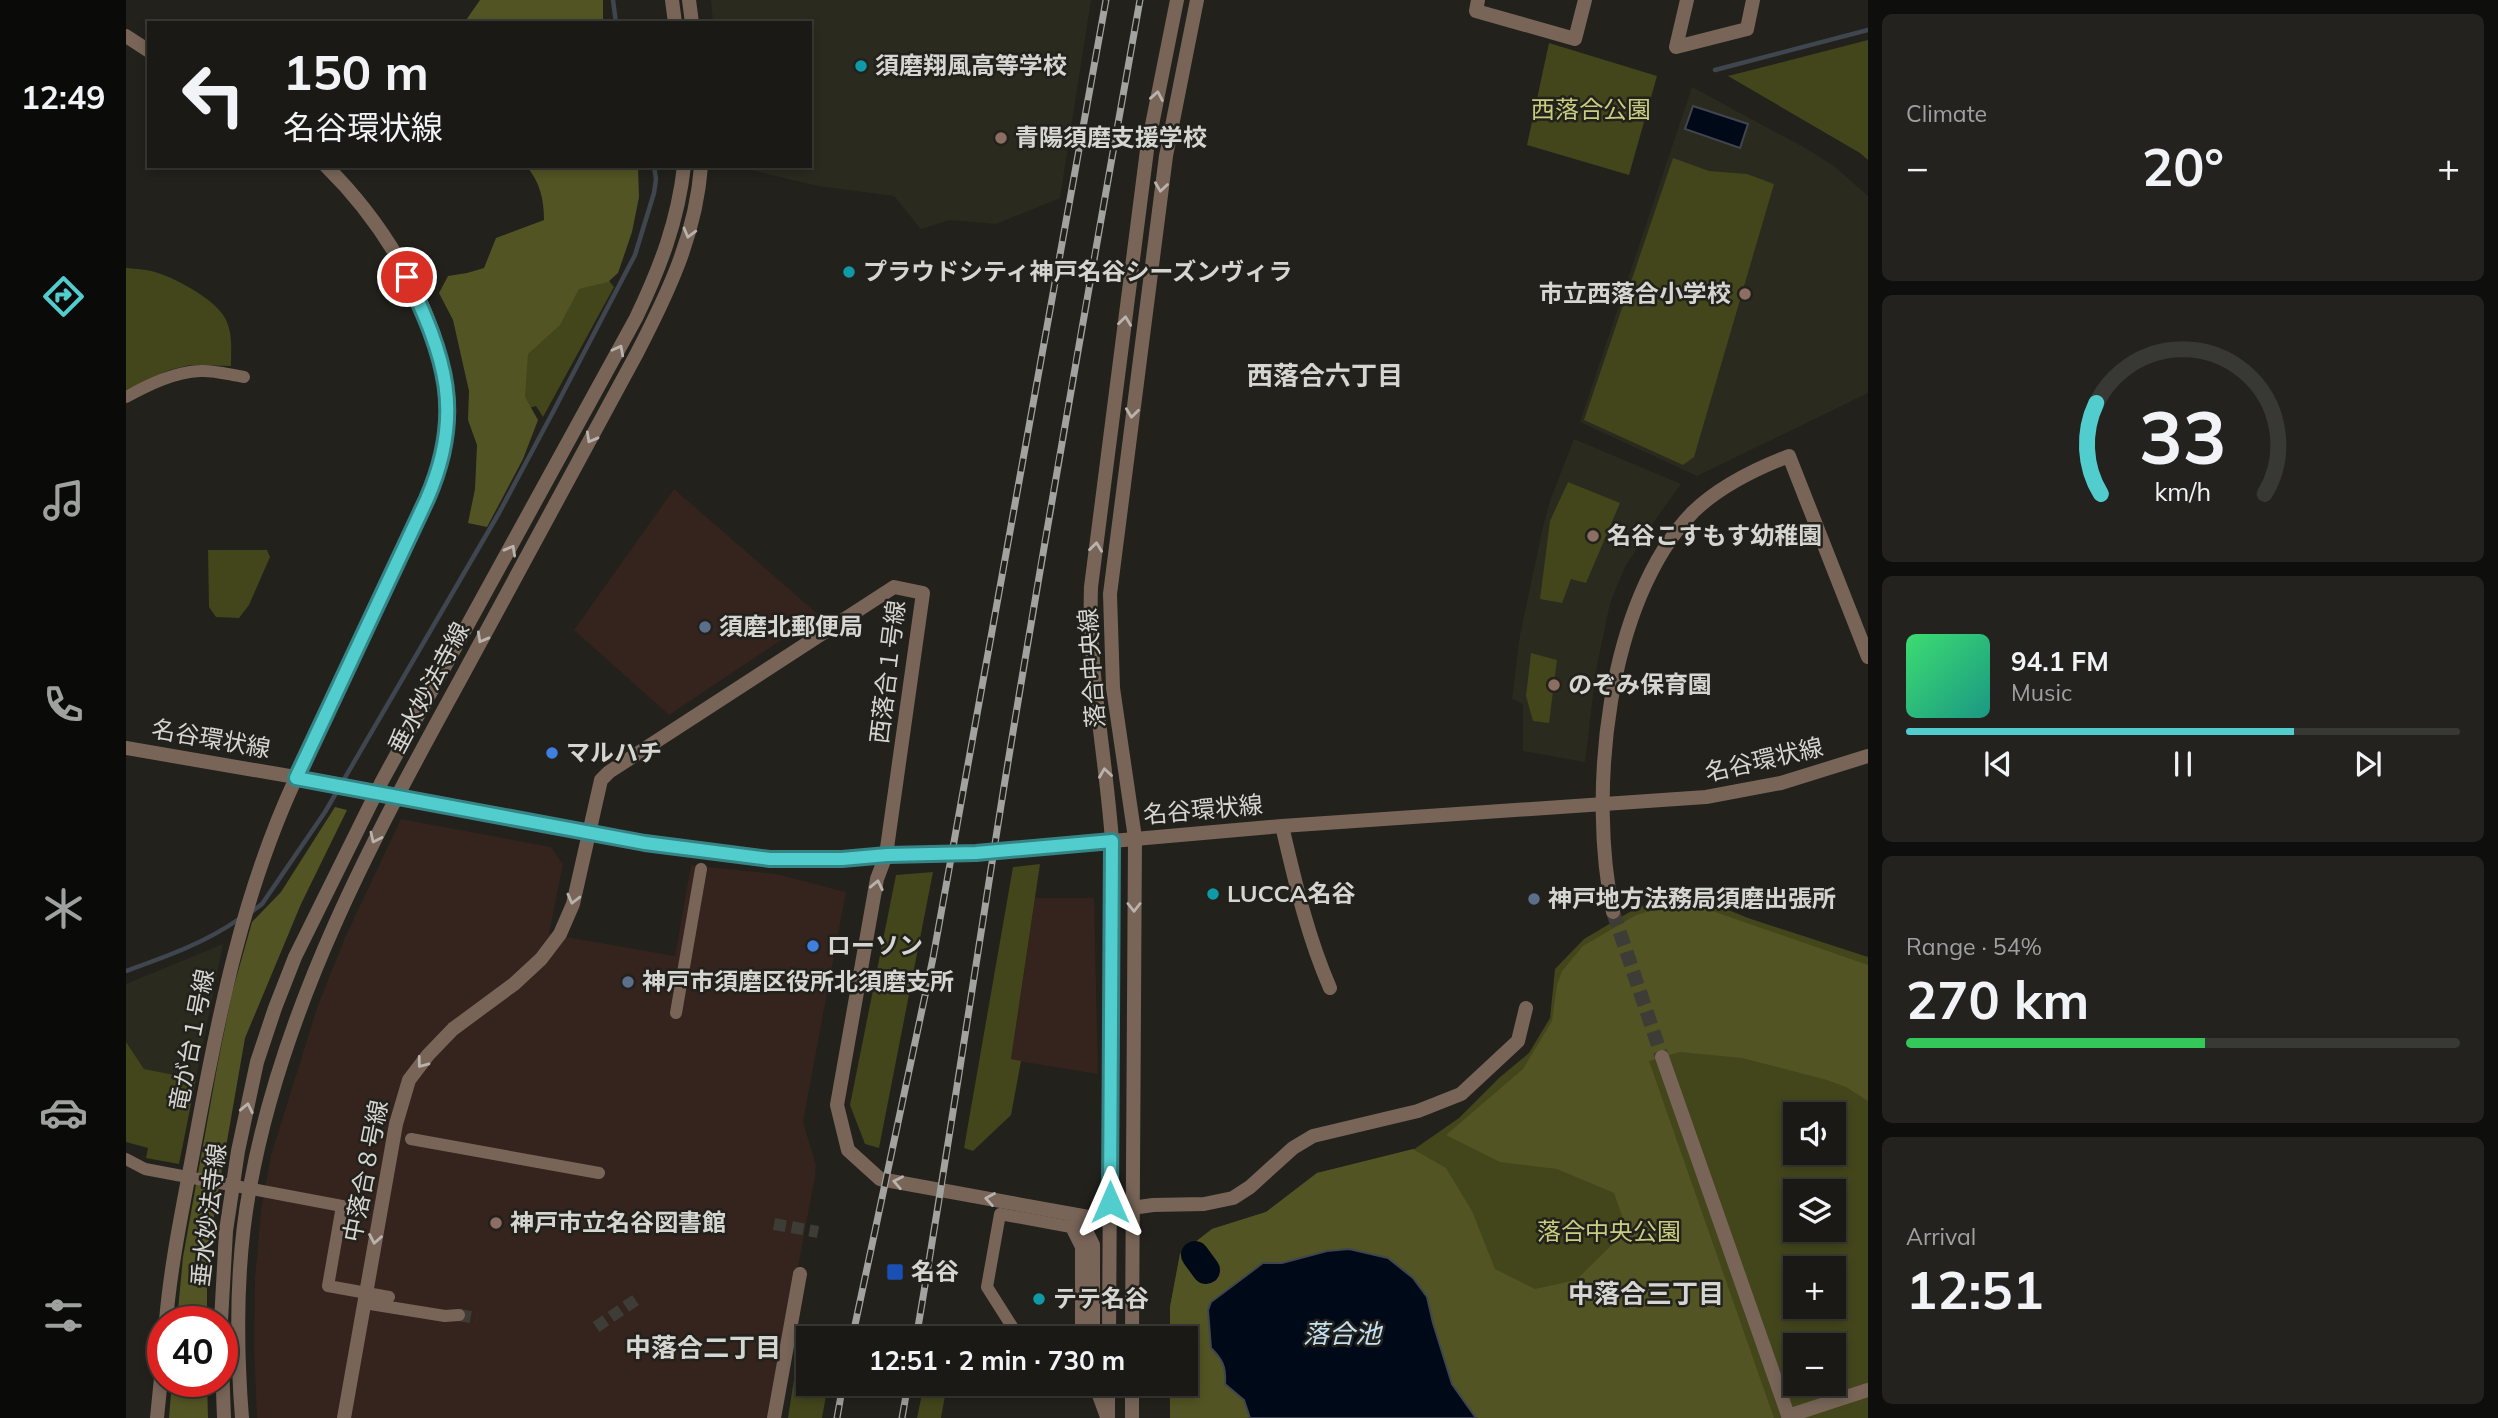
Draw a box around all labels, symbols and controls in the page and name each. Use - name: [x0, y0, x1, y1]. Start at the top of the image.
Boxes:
- text: 150 m: [283, 41, 429, 102]
- icon: left: [168, 49, 259, 140]
- place label: 須磨翔風高等学校: [875, 50, 1067, 80]
- marker: 須磨翔風高等学校: [853, 58, 869, 74]
- text: 12:49: [21, 77, 105, 117]
- one-way arrow: [1149, 90, 1164, 102]
- park label: 西落合公園: [1531, 94, 1651, 124]
- text: Climate: [1906, 99, 1987, 128]
- text: 名谷環状線: [283, 107, 443, 147]
- place label: 青陽須磨支援学校: [1015, 122, 1207, 152]
- marker: 青陽須磨支援学校: [993, 130, 1009, 146]
- text: 20°: [2142, 134, 2224, 199]
- text: −: [1906, 143, 1929, 191]
- text: +: [2437, 143, 2460, 191]
- one-way arrow: [1154, 181, 1169, 193]
- one-way arrow: [683, 227, 697, 239]
- pin: [377, 247, 437, 307]
- place label: プラウドシティ神戸名谷シーズンヴィラ: [863, 256, 1292, 286]
- icon: arrive: [388, 258, 426, 296]
- marker: プラウドシティ神戸名谷シーズンヴィラ: [841, 264, 857, 280]
- icon: directions: [39, 272, 88, 321]
- place label: 市立西落合小学校: [1539, 278, 1731, 308]
- marker: 市立西落合小学校: [1737, 286, 1753, 302]
- one-way arrow: [1117, 315, 1132, 327]
- one-way arrow: [611, 345, 624, 357]
- district label: 西落合六丁目: [1247, 359, 1403, 392]
- text: 33: [2139, 392, 2227, 483]
- one-way arrow: [1125, 407, 1140, 419]
- one-way arrow: [586, 431, 599, 443]
- icon: music: [39, 476, 88, 525]
- text: km/h: [2155, 476, 2211, 507]
- place label: 名谷こすもす幼稚園: [1607, 520, 1823, 550]
- marker: 名谷こすもす幼稚園: [1585, 528, 1601, 544]
- one-way arrow: [1088, 541, 1103, 552]
- one-way arrow: [502, 545, 516, 557]
- street label: 西落合１号線: [863, 599, 911, 745]
- street label: 落合中央線: [1072, 607, 1110, 729]
- place label: 須磨北郵便局: [719, 611, 863, 641]
- street label: 垂水妙法寺線: [381, 617, 475, 758]
- marker: 須磨北郵便局: [697, 619, 713, 635]
- one-way arrow: [477, 631, 490, 643]
- text: 94.1 FM: [2011, 645, 2109, 678]
- place label: のぞみ保育園: [1568, 669, 1712, 699]
- marker: のぞみ保育園: [1546, 677, 1562, 693]
- text: Music: [2011, 678, 2072, 707]
- icon: phone: [39, 680, 88, 729]
- street label: 名谷環状線: [149, 713, 273, 763]
- street label: 名谷環状線: [1702, 731, 1826, 787]
- place label: マルハチ: [566, 737, 662, 767]
- marker: マルハチ: [544, 745, 560, 761]
- icon: previous: [1979, 745, 2017, 783]
- icon: pause: [2164, 745, 2202, 783]
- icon: next: [2349, 745, 2387, 783]
- one-way arrow: [1098, 767, 1113, 779]
- street label: 名谷環状線: [1142, 789, 1264, 829]
- one-way arrow: [369, 831, 383, 843]
- place label: LUCCA名谷: [1227, 878, 1356, 908]
- one-way arrow: [869, 879, 884, 891]
- place label: 神戸地方法務局須磨出張所: [1548, 883, 1836, 913]
- icon: climate: [39, 884, 88, 933]
- marker: LUCCA名谷: [1205, 886, 1221, 902]
- marker: 神戸地方法務局須磨出張所: [1526, 891, 1542, 907]
- one-way arrow: [567, 893, 581, 905]
- one-way arrow: [1126, 902, 1142, 912]
- place label: ローソン: [827, 930, 923, 960]
- text: Range · 54%: [1906, 932, 2042, 961]
- marker: ローソン: [805, 938, 821, 954]
- street label: 竜が台１号線: [163, 966, 219, 1113]
- place label: 神戸市須磨区役所北須磨支所: [642, 966, 954, 996]
- text: 270 km: [1906, 967, 2089, 1032]
- marker: 神戸市須磨区役所北須磨支所: [620, 974, 636, 990]
- one-way arrow: [418, 1055, 431, 1068]
- icon: car: [39, 1088, 88, 1137]
- street label: 中落合８号線: [337, 1097, 393, 1244]
- one-way arrow: [238, 1102, 253, 1114]
- map controls: [1783, 1102, 1846, 1396]
- button: sound: [1783, 1102, 1846, 1165]
- street label: 垂水妙法寺線: [184, 1142, 232, 1288]
- position arrow: [1073, 1165, 1147, 1239]
- one-way arrow: [892, 1176, 904, 1191]
- button: layers: [1783, 1179, 1846, 1242]
- one-way arrow: [984, 1192, 996, 1207]
- place label: 神戸市立名谷図書館: [510, 1207, 726, 1237]
- marker: 神戸市立名谷図書館: [488, 1215, 504, 1231]
- park label: 落合中央公園: [1537, 1216, 1681, 1246]
- text: Arrival: [1906, 1222, 1976, 1251]
- one-way arrow: [368, 1233, 383, 1245]
- place label: 名谷: [911, 1256, 959, 1286]
- button: +: [1783, 1256, 1846, 1319]
- text: 12:51: [1906, 1257, 2044, 1322]
- marker: 名谷: [885, 1262, 905, 1282]
- district label: 中落合三丁目: [1568, 1277, 1724, 1310]
- place label: テテ名谷: [1053, 1283, 1149, 1313]
- icon: filters: [39, 1291, 88, 1340]
- marker: テテ名谷: [1031, 1291, 1047, 1307]
- speed limit sign: 40: [147, 1306, 238, 1397]
- water label: 落合池: [1303, 1317, 1384, 1350]
- district label: 中落合二丁目: [625, 1331, 781, 1364]
- button: −: [1783, 1333, 1846, 1396]
- text: 12:51 · 2 min · 730 m: [869, 1344, 1125, 1377]

